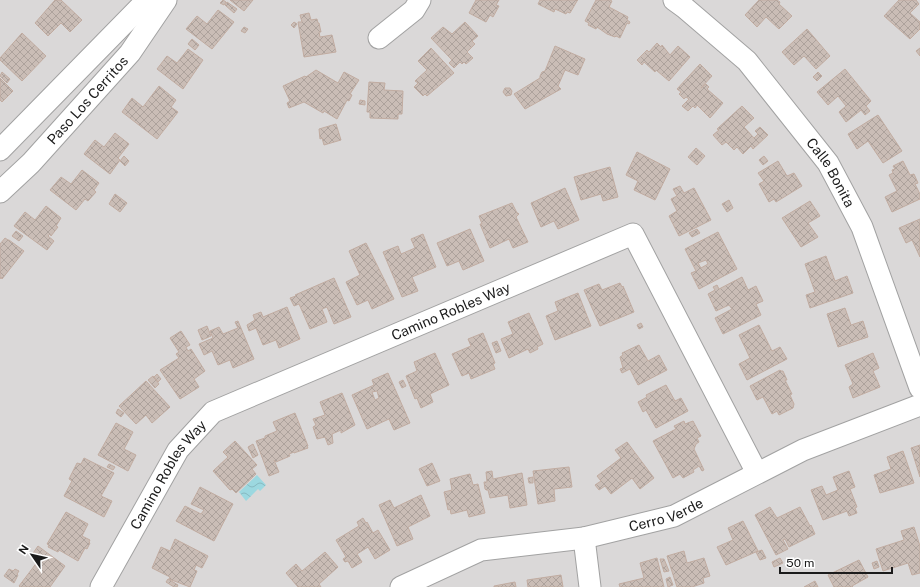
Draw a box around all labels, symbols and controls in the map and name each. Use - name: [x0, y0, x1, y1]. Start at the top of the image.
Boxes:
- street label: Paso Los Cerritos: [44, 53, 131, 148]
- street label: Calle Bonita: [803, 135, 858, 210]
- street label: Camino Robles Way: [389, 279, 513, 343]
- street label: Camino Robles Way: [127, 417, 210, 532]
- street label: Cerro Verde: [627, 495, 706, 535]
- north arrow: [12, 535, 52, 575]
- text: N: [16, 542, 31, 556]
- scale bar: [780, 549, 892, 575]
- text: 50 m: [786, 556, 814, 570]

